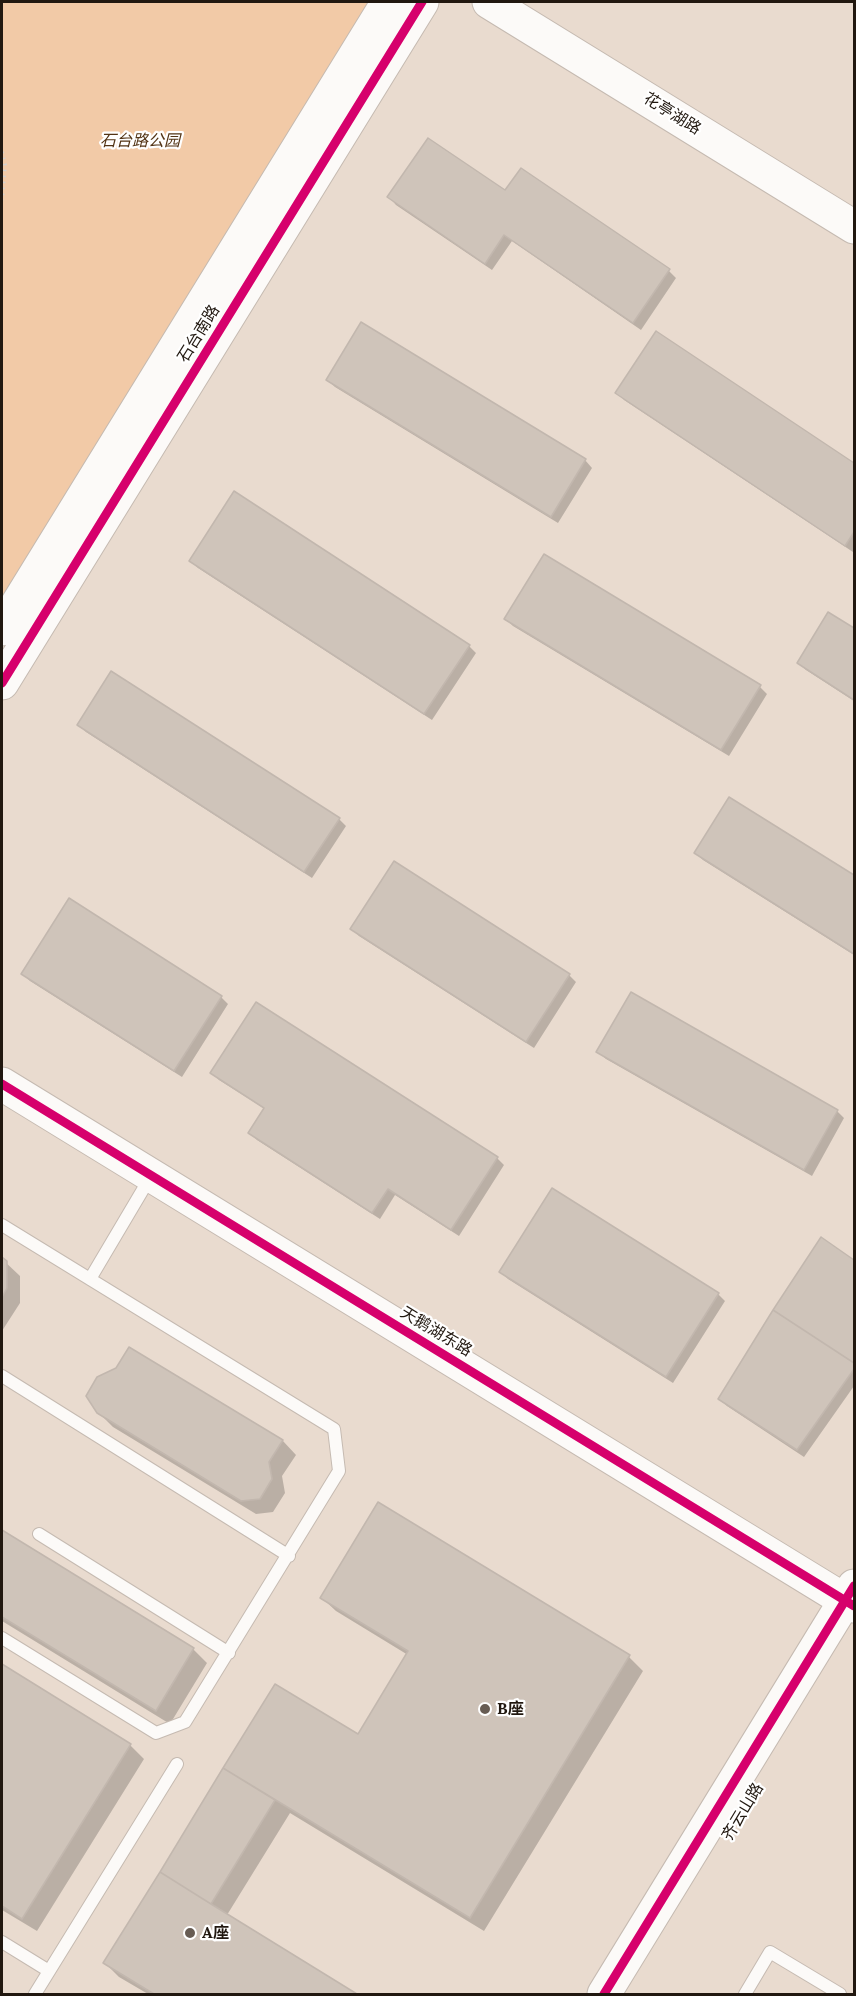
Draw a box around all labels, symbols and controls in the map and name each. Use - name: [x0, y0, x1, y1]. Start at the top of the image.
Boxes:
- street label: 花亭湖路: [640, 89, 704, 139]
- park label: 石台路公园: [100, 131, 180, 151]
- street label: 石台南路: [174, 302, 224, 366]
- street label: 天鹅湖东路: [397, 1303, 475, 1361]
- place label: B座: [497, 1699, 524, 1719]
- marker: B座: [478, 1702, 492, 1716]
- street label: 齐云山路: [718, 1780, 768, 1844]
- place label: A座: [202, 1923, 229, 1943]
- marker: A座: [183, 1926, 197, 1940]

